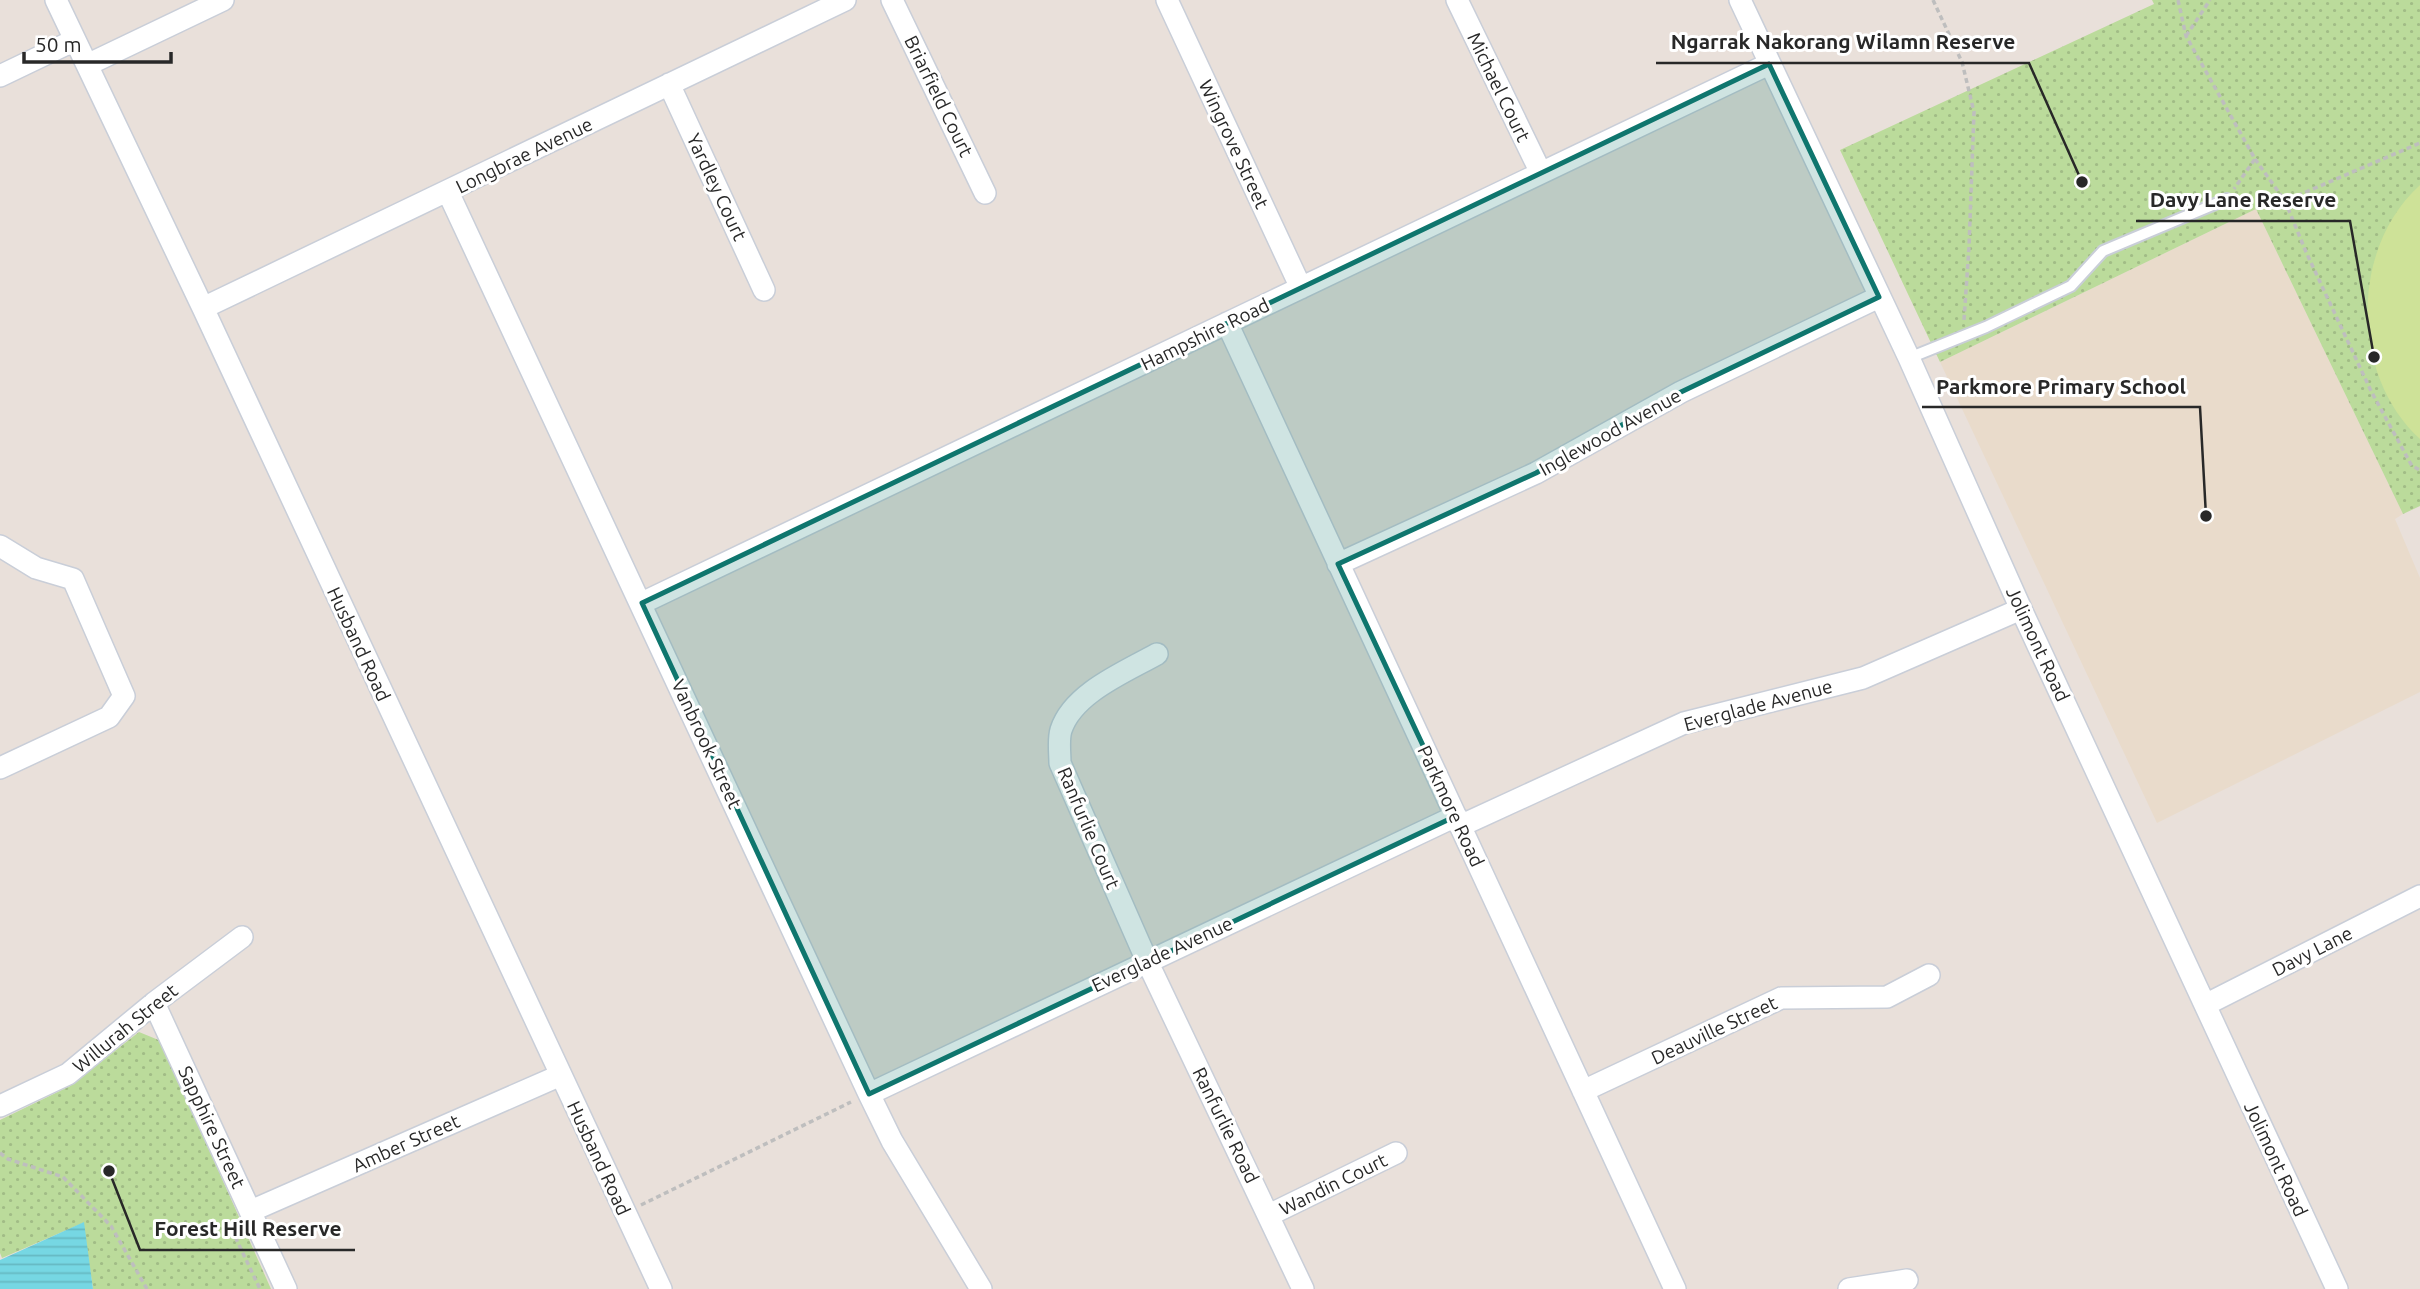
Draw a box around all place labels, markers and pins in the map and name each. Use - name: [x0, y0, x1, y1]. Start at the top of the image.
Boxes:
- callout: Ngarrak Nakorang Wilamn Reserve: [1656, 21, 2029, 63]
- callout: Davy Lane Reserve: [2136, 179, 2350, 221]
- callout: Parkmore Primary School: [1922, 365, 2200, 407]
- callout: Forest Hill Reserve: [140, 1208, 355, 1250]

